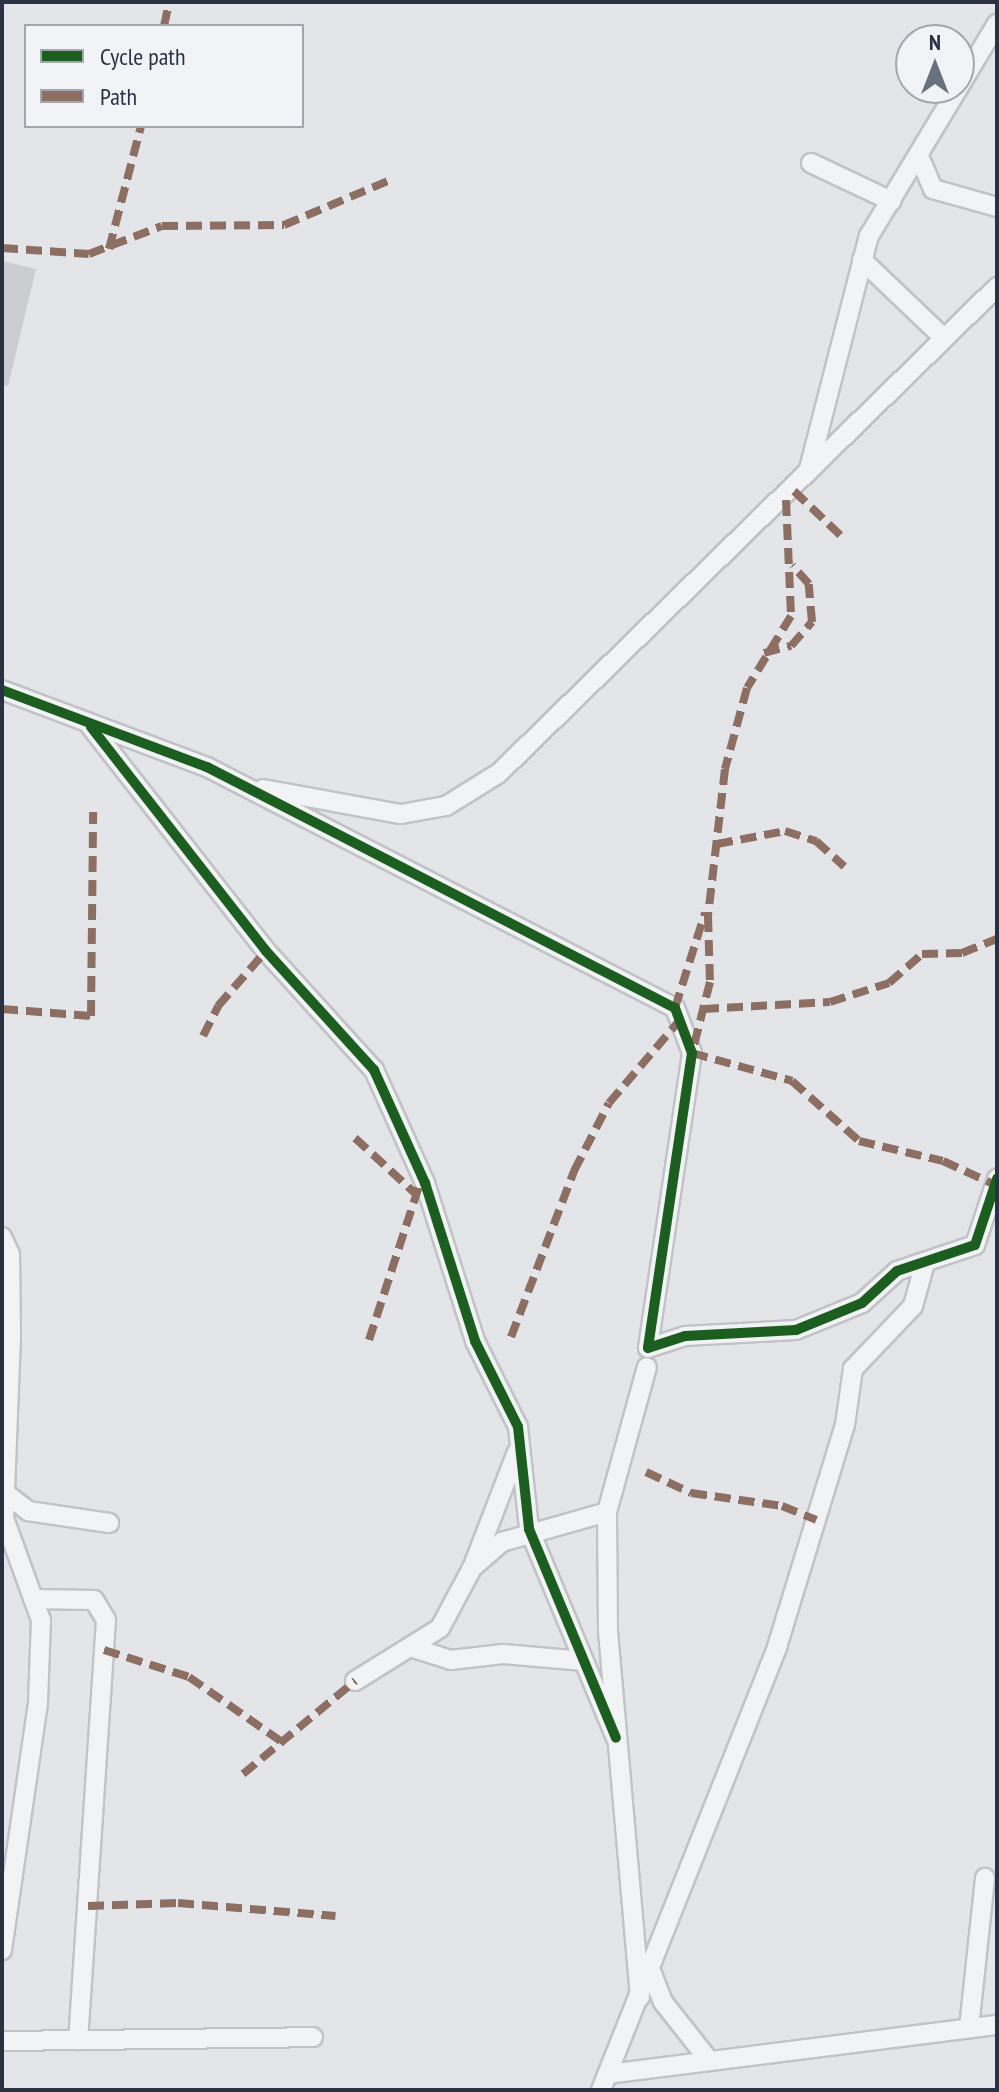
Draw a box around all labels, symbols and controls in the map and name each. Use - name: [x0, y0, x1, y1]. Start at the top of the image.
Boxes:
- legend: [24, 24, 304, 128]
- north arrow: [895, 24, 975, 104]
- text: N: [929, 28, 941, 56]
- text: Cycle path: [100, 41, 186, 72]
- text: Path: [100, 81, 137, 112]

